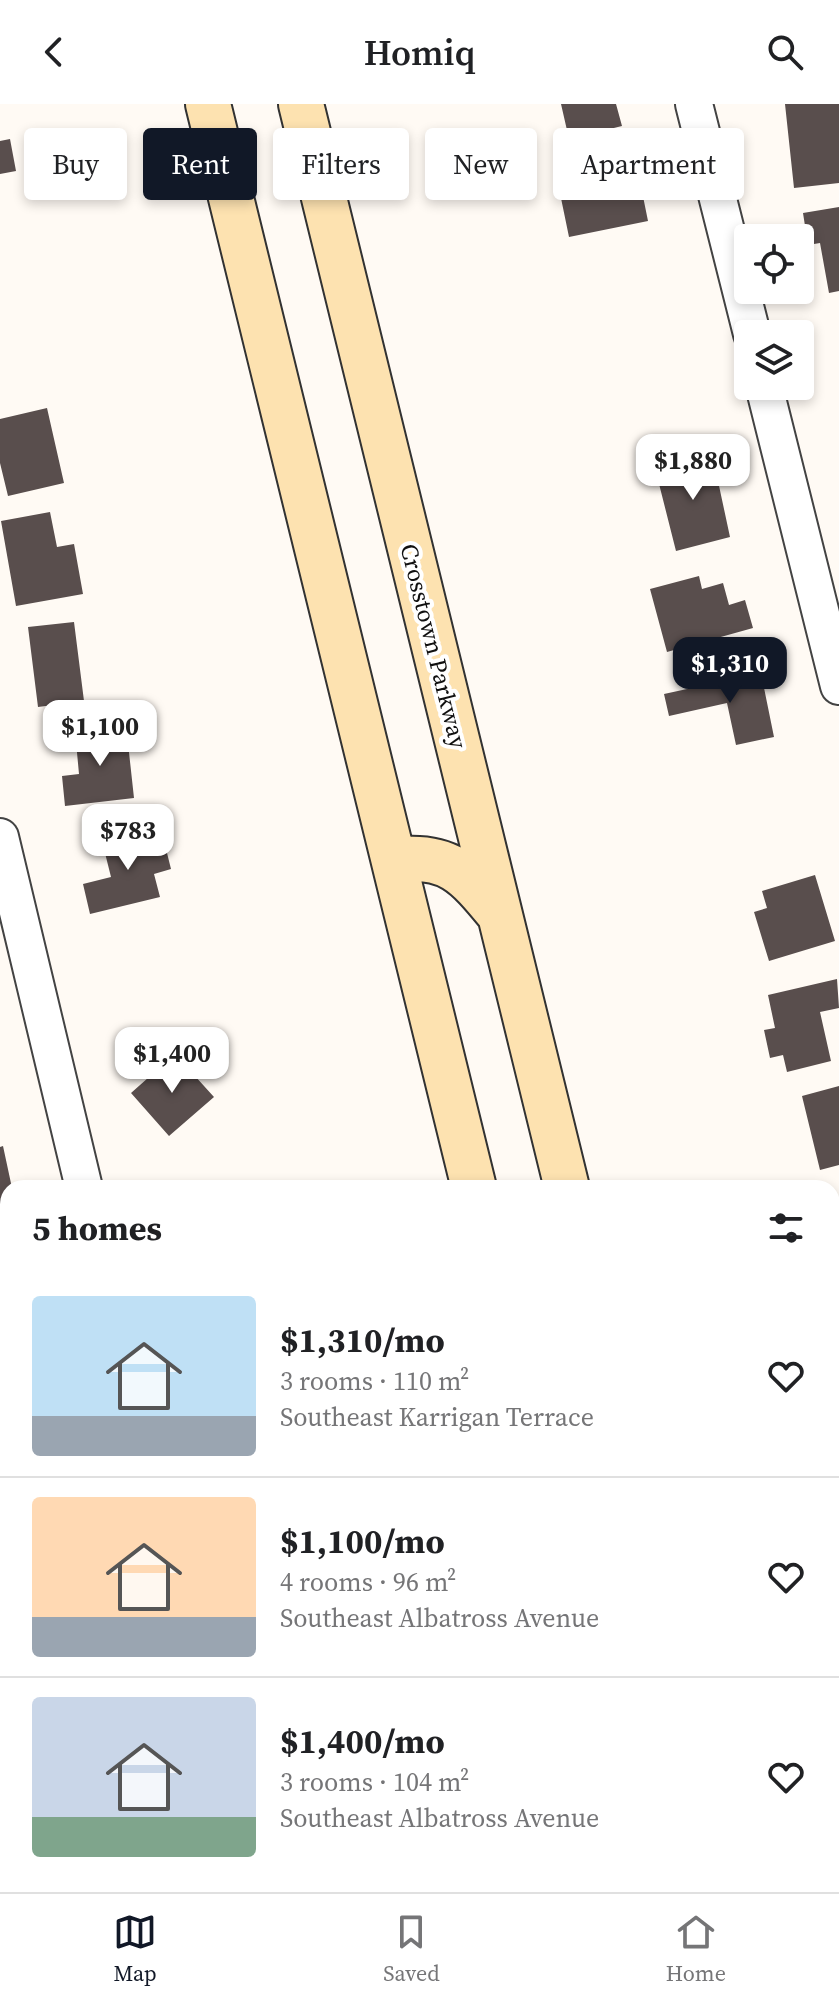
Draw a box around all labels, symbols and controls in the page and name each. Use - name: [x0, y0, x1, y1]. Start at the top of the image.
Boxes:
- text: Homiq: [364, 28, 475, 77]
- icon: back: [32, 30, 76, 74]
- icon: search: [763, 30, 807, 74]
- chip: Buy: [24, 128, 127, 200]
- chip: Rent: [143, 128, 257, 200]
- chip: Filters: [273, 128, 409, 200]
- chip: New: [425, 128, 537, 200]
- chip: Apartment: [553, 128, 744, 200]
- map controls: [734, 224, 814, 400]
- button: locate: [734, 224, 814, 304]
- button: layers: [734, 320, 814, 400]
- pin: $1,880: [628, 434, 758, 502]
- text: $1,880: [654, 442, 732, 478]
- street label: Crosstown Parkway: [393, 540, 476, 753]
- pin: $1,310: [665, 637, 795, 705]
- text: $1,310: [691, 645, 769, 681]
- pin: $1,100: [35, 700, 165, 768]
- text: $1,100: [61, 708, 139, 744]
- pin: $783: [81, 804, 175, 872]
- text: $783: [100, 812, 156, 848]
- pin: $1,400: [107, 1027, 237, 1095]
- text: $1,400: [133, 1035, 211, 1071]
- text: 5 homes: [32, 1205, 162, 1251]
- icon: filters: [764, 1206, 808, 1250]
- text: $1,310/mo: [280, 1317, 445, 1363]
- icon: home: [96, 1328, 192, 1424]
- icon: heart: [764, 1354, 808, 1398]
- text: 3 rooms · 110 m²: [280, 1363, 469, 1399]
- text: Southeast Karrigan Terrace: [280, 1399, 594, 1435]
- text: $1,100/mo: [280, 1518, 445, 1564]
- icon: home: [96, 1529, 192, 1625]
- icon: heart: [764, 1555, 808, 1599]
- text: 4 rooms · 96 m²: [280, 1564, 456, 1600]
- text: Southeast Albatross Avenue: [280, 1600, 599, 1636]
- text: $1,400/mo: [280, 1718, 445, 1764]
- icon: home: [96, 1729, 192, 1825]
- icon: heart: [764, 1755, 808, 1799]
- text: 3 rooms · 104 m²: [280, 1764, 469, 1800]
- text: Southeast Albatross Avenue: [280, 1800, 599, 1836]
- tab: Map: [113, 1910, 157, 1988]
- tab: Saved: [383, 1910, 440, 1988]
- tab: Home: [666, 1910, 726, 1988]

